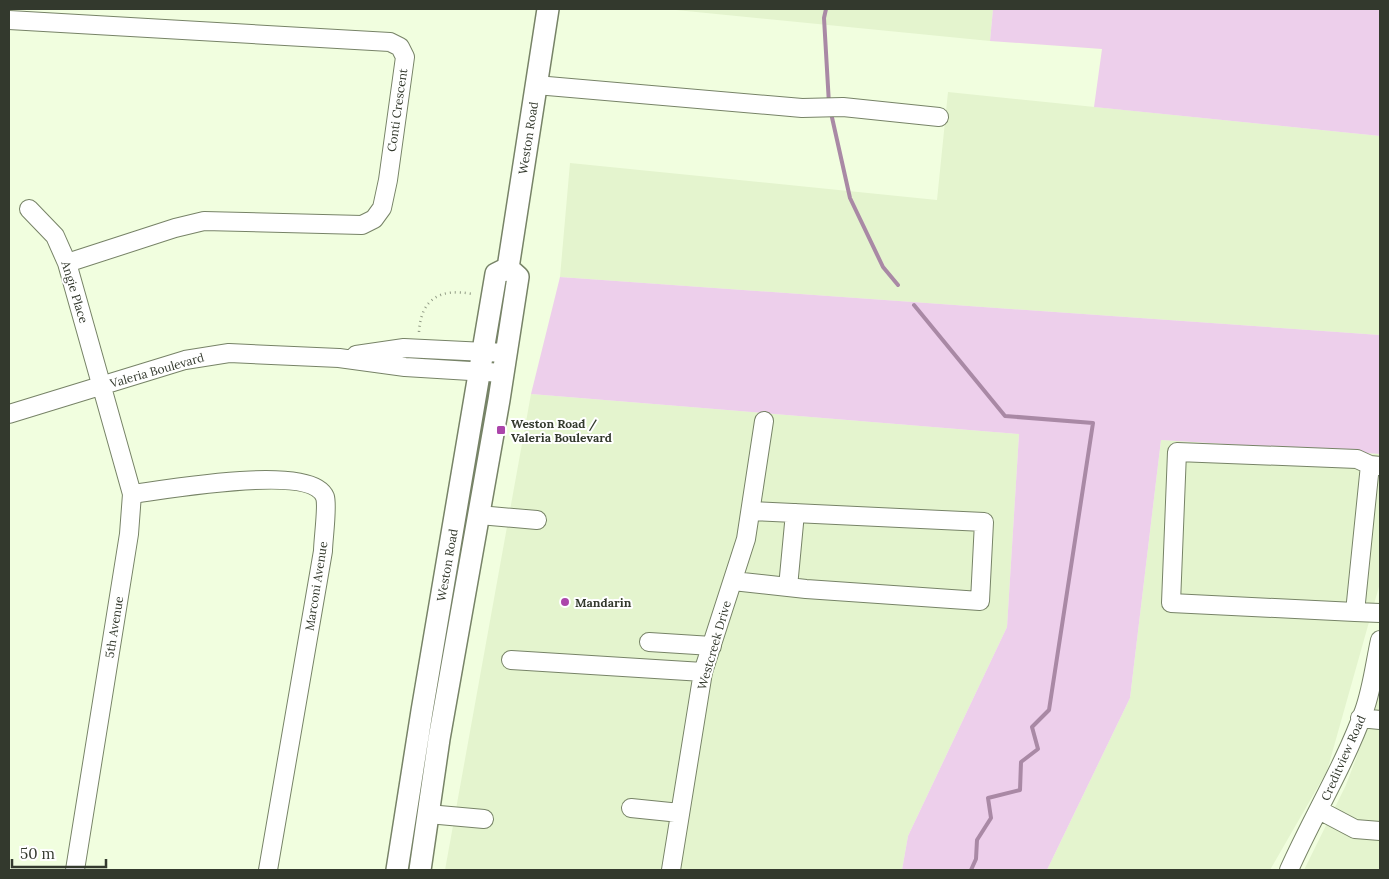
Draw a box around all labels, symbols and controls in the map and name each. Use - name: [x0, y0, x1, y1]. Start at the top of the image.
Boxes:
- street label: Conti Crescent: [384, 67, 410, 153]
- street label: Weston Road: [515, 101, 541, 175]
- street label: Angie Place: [58, 258, 92, 325]
- street label: Valeria Boulevard: [107, 349, 206, 391]
- place label: Weston Road / Valeria Boulevard: [511, 416, 612, 445]
- marker: Weston Road / Valeria Boulevard: [495, 424, 507, 436]
- street label: Weston Road: [433, 528, 461, 602]
- street label: Marconi Avenue: [302, 540, 331, 632]
- street label: 5th Avenue: [102, 595, 126, 659]
- place label: Mandarin: [575, 595, 632, 610]
- marker: Mandarin: [559, 596, 571, 608]
- street label: Westcreek Drive: [694, 598, 734, 691]
- street label: Creditview Road: [1317, 713, 1369, 803]
- scale bar: [12, 836, 106, 868]
- text: 50 m: [20, 844, 55, 863]

